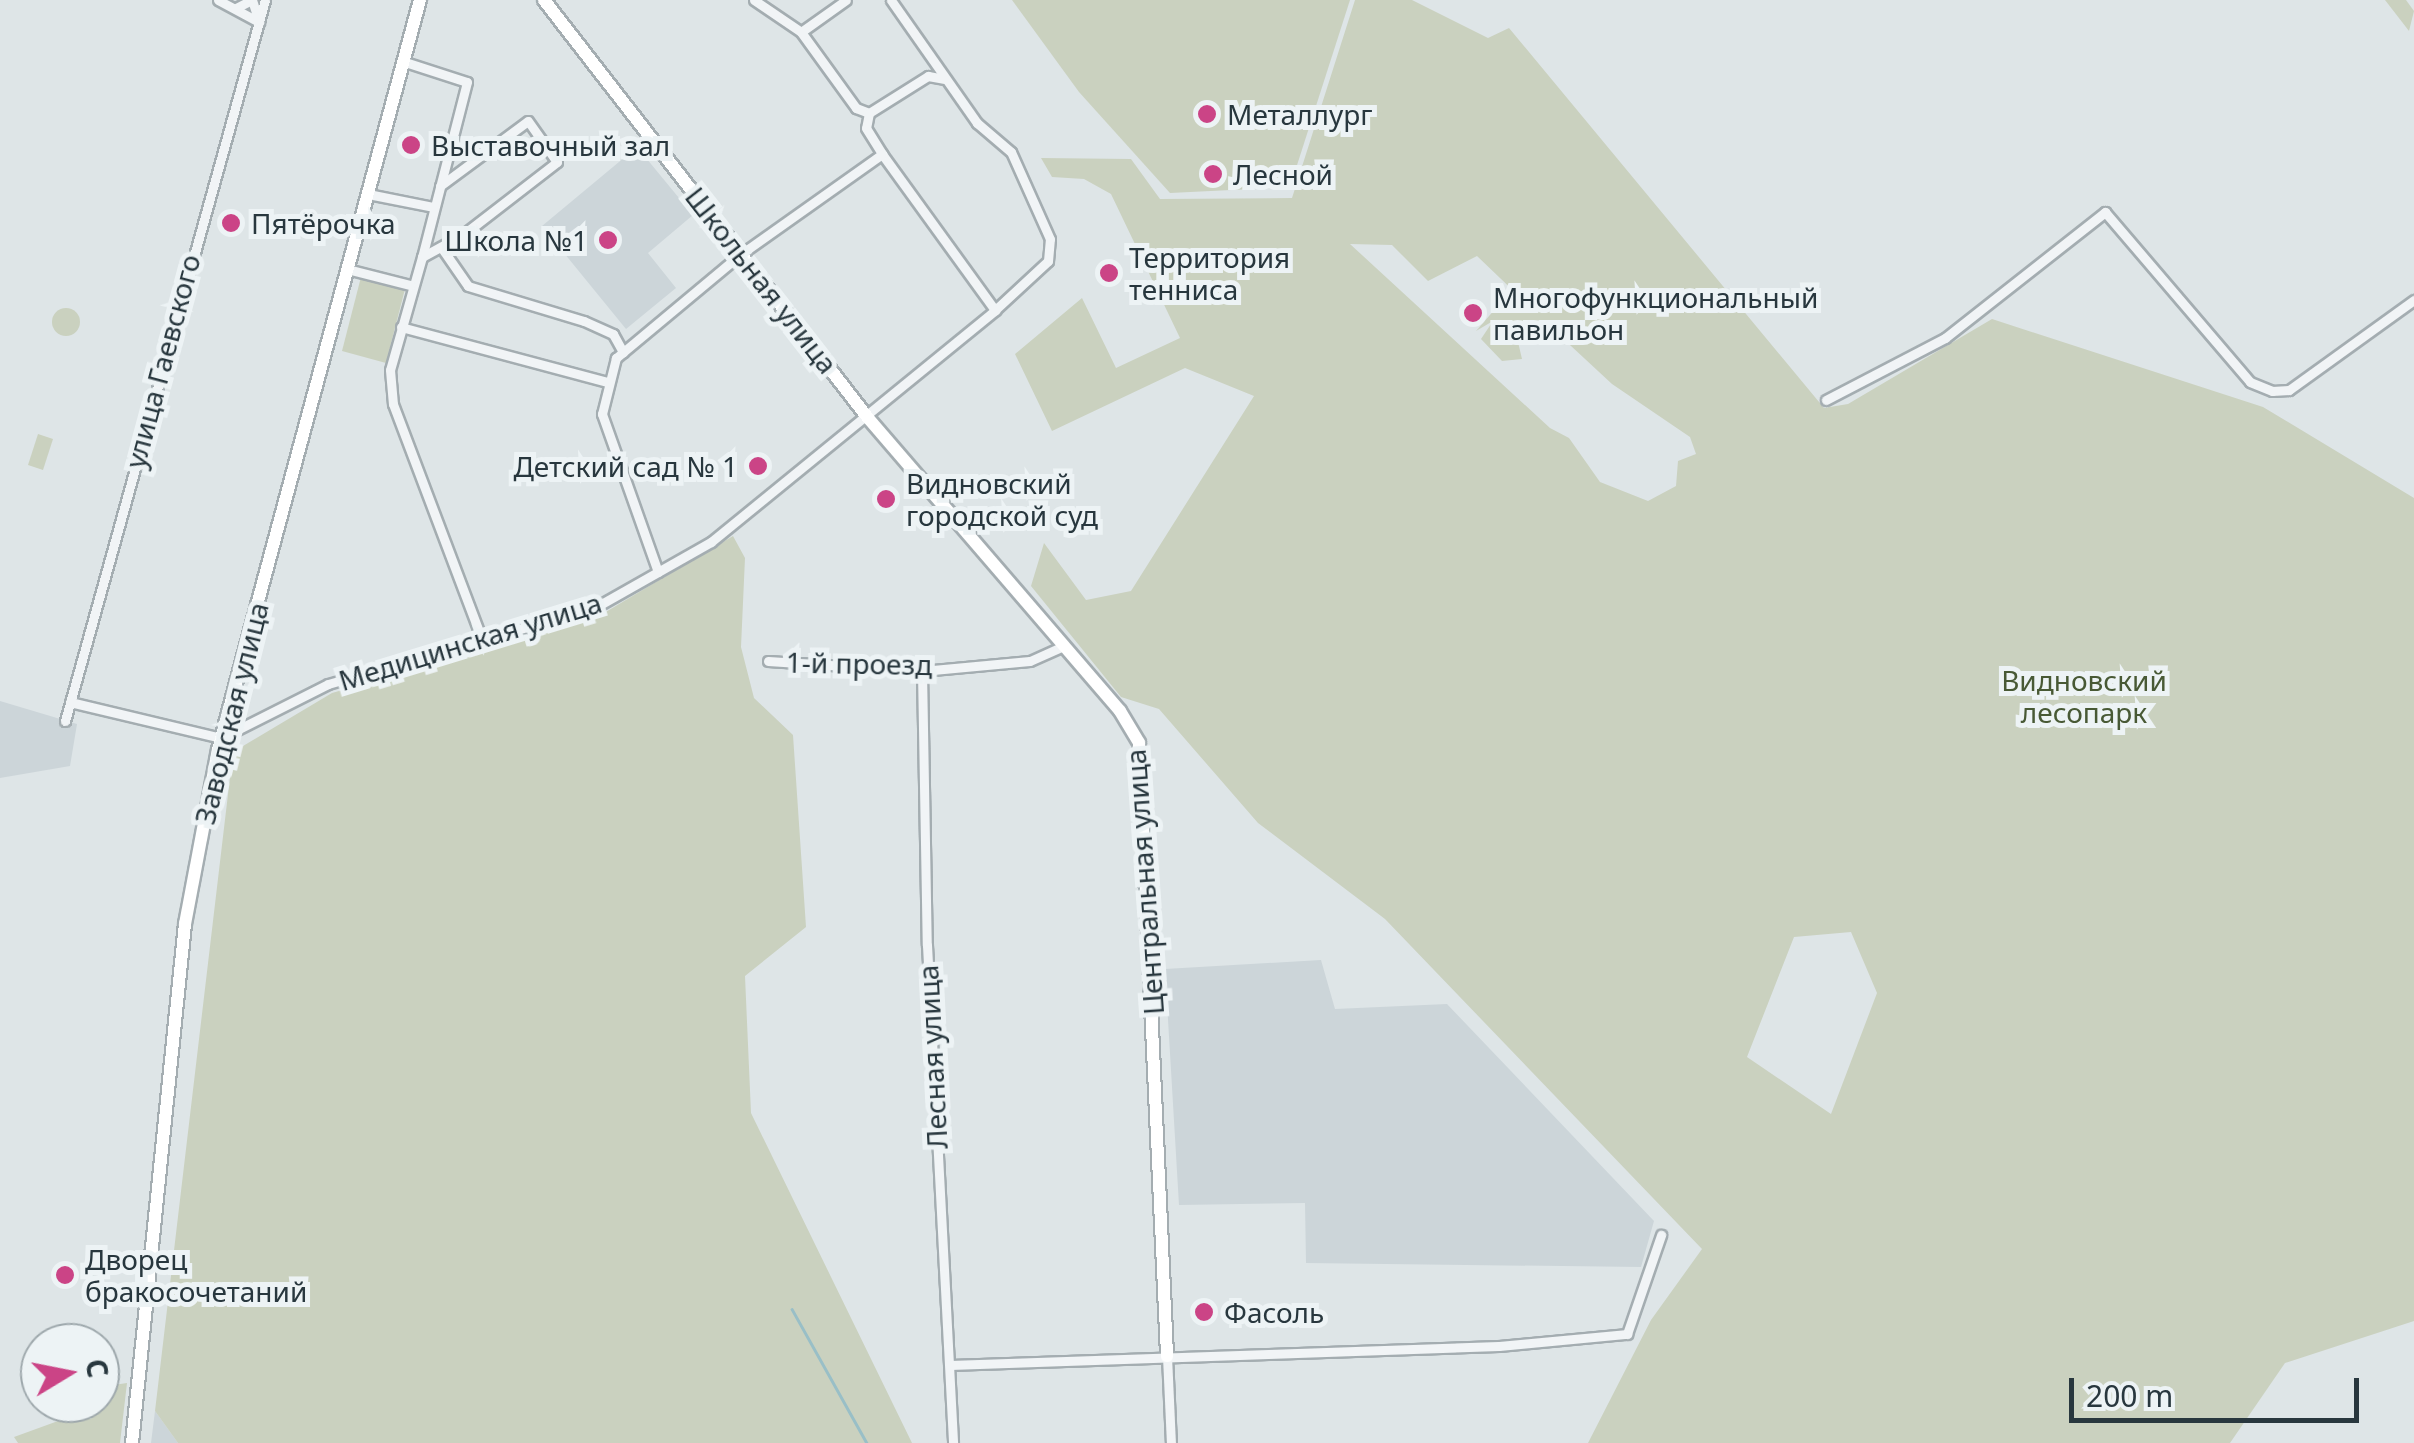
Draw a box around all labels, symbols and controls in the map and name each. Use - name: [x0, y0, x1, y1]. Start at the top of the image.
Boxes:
- place label: Металлург: [1227, 97, 1373, 131]
- marker: Металлург: [1196, 103, 1218, 125]
- place label: Выставочный зал: [431, 128, 670, 162]
- marker: Выставочный зал: [400, 134, 422, 156]
- place label: Лесной: [1233, 157, 1333, 191]
- marker: Лесной: [1202, 163, 1224, 185]
- street label: Школьная улица: [679, 180, 845, 380]
- place label: Пятёрочка: [251, 206, 396, 240]
- marker: Пятёрочка: [220, 212, 242, 234]
- place label: Школа №1: [444, 223, 588, 257]
- marker: Школа №1: [597, 229, 619, 251]
- place label: Территория тенниса: [1129, 240, 1290, 306]
- street label: улица Гаевского: [117, 250, 207, 472]
- marker: Территория тенниса: [1098, 262, 1120, 284]
- place label: Многофункциональный павильон: [1493, 280, 1818, 346]
- marker: Многофункциональный павильон: [1462, 302, 1484, 324]
- place label: Детский сад № 1: [513, 449, 738, 483]
- marker: Детский сад № 1: [747, 455, 769, 477]
- place label: Видновский городской суд: [906, 466, 1098, 532]
- marker: Видновский городской суд: [875, 488, 897, 510]
- street label: Медицинская улица: [334, 585, 606, 697]
- street label: Заводская улица: [187, 599, 275, 827]
- street label: 1-й проезд: [786, 645, 932, 681]
- park label: Видновский лесопарк: [2001, 663, 2167, 729]
- street label: Центральная улица: [1118, 748, 1170, 1016]
- street label: Лесная улица: [910, 964, 954, 1150]
- place label: Дворец бракосочетаний: [85, 1242, 307, 1308]
- marker: Дворец бракосочетаний: [54, 1264, 76, 1286]
- place label: Фасоль: [1224, 1295, 1324, 1329]
- marker: Фасоль: [1193, 1301, 1215, 1323]
- north arrow: [20, 1323, 120, 1423]
- text: С: [77, 1356, 118, 1380]
- scale bar: [2074, 1358, 2364, 1420]
- text: 200 m: [2086, 1375, 2173, 1416]

